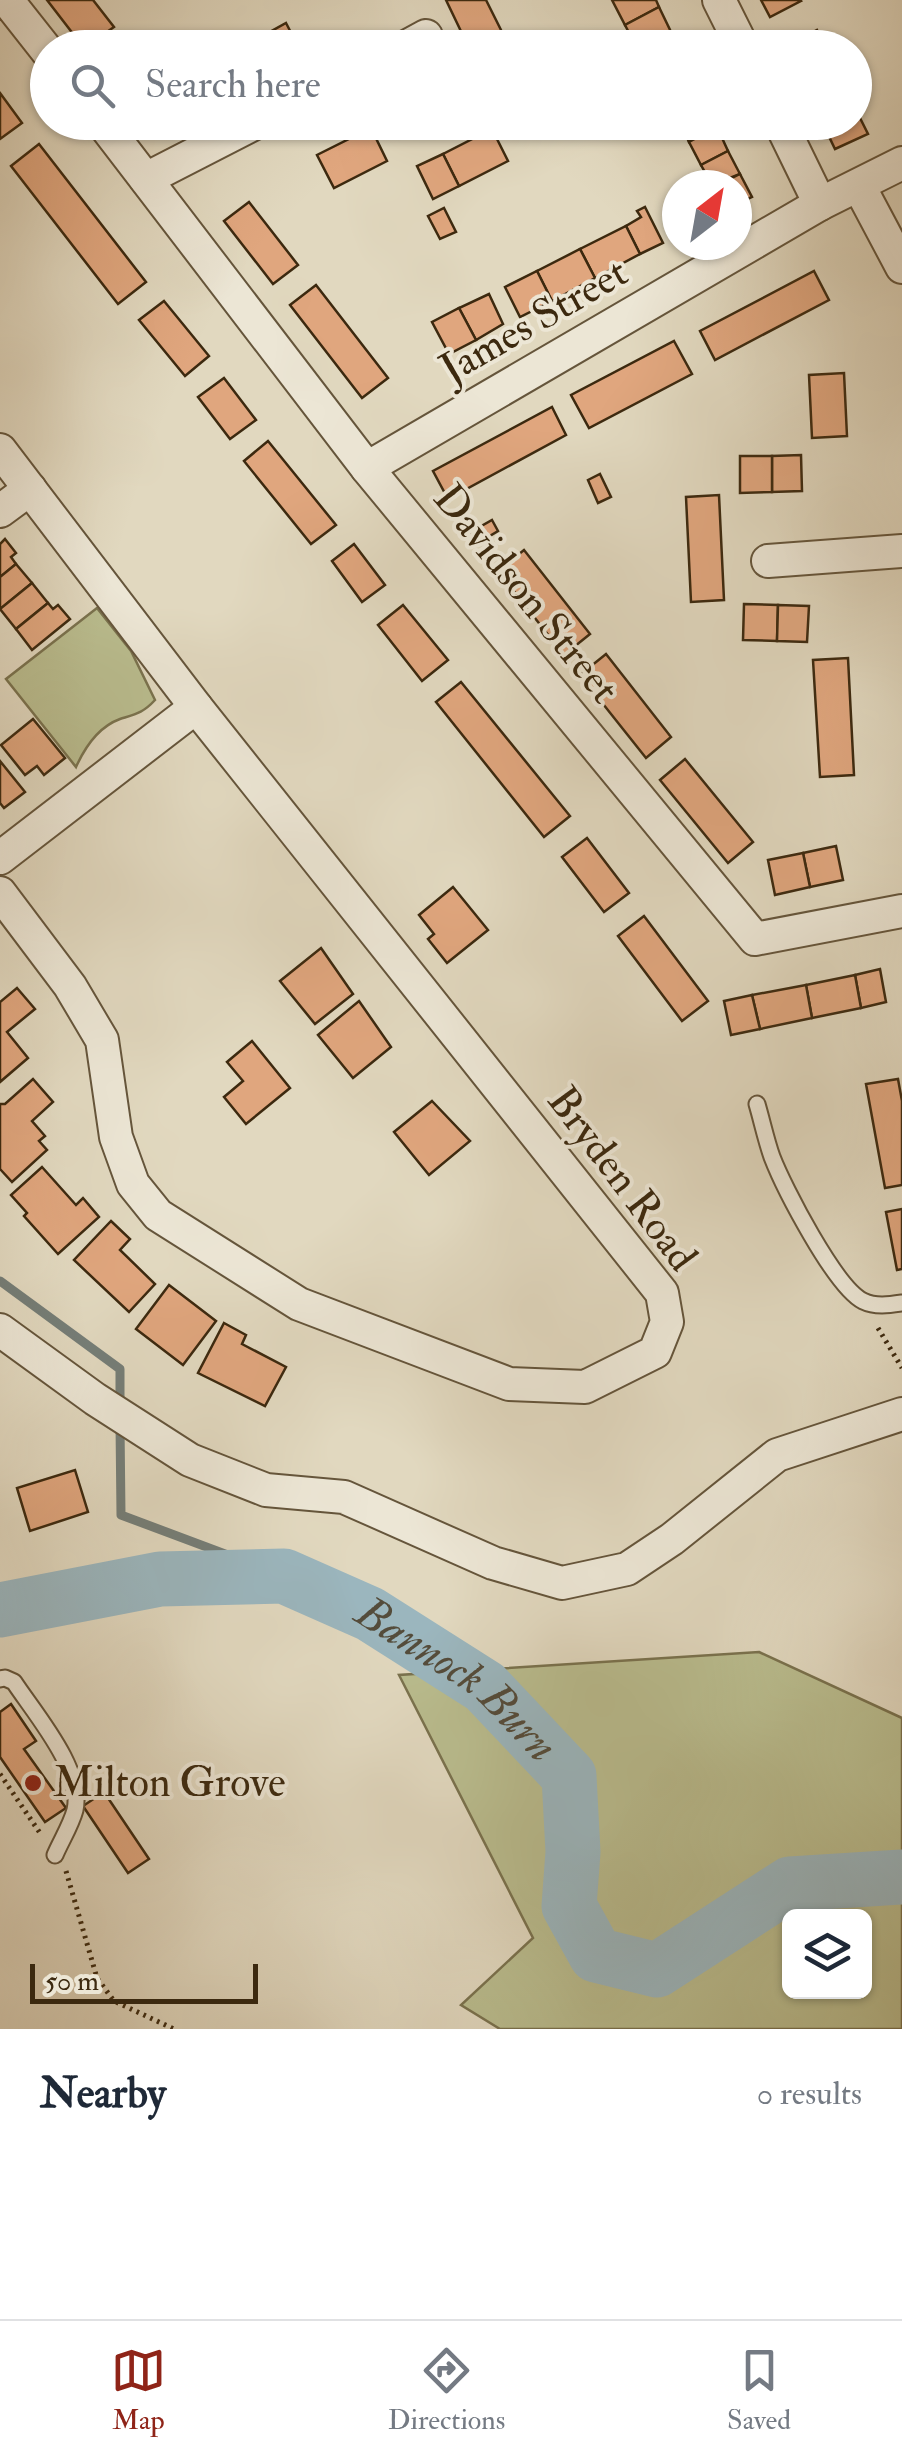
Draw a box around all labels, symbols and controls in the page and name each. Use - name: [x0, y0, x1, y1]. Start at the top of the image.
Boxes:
- search box: [30, 30, 872, 140]
- icon: search: [65, 58, 120, 113]
- text: Search here: [145, 61, 321, 109]
- north arrow: [662, 170, 752, 260]
- street label: James Street: [430, 247, 637, 396]
- street label: Davidson Street: [422, 474, 630, 714]
- street label: Bryden Road: [536, 1077, 708, 1282]
- water label: Bannock Burn: [344, 1583, 569, 1774]
- place label: Milton Grove: [53, 1757, 285, 1809]
- marker: Milton Grove: [22, 1772, 44, 1794]
- map controls: [782, 1909, 872, 1999]
- button: layers: [782, 1909, 872, 1999]
- scale bar: [30, 1959, 258, 2004]
- text: 50 m: [45, 1964, 99, 1999]
- text: Nearby: [40, 2068, 166, 2120]
- text: 0 results: [757, 2074, 862, 2114]
- tab: Map: [111, 2343, 166, 2438]
- tab: Directions: [388, 2343, 505, 2438]
- tab: Saved: [727, 2343, 791, 2438]

